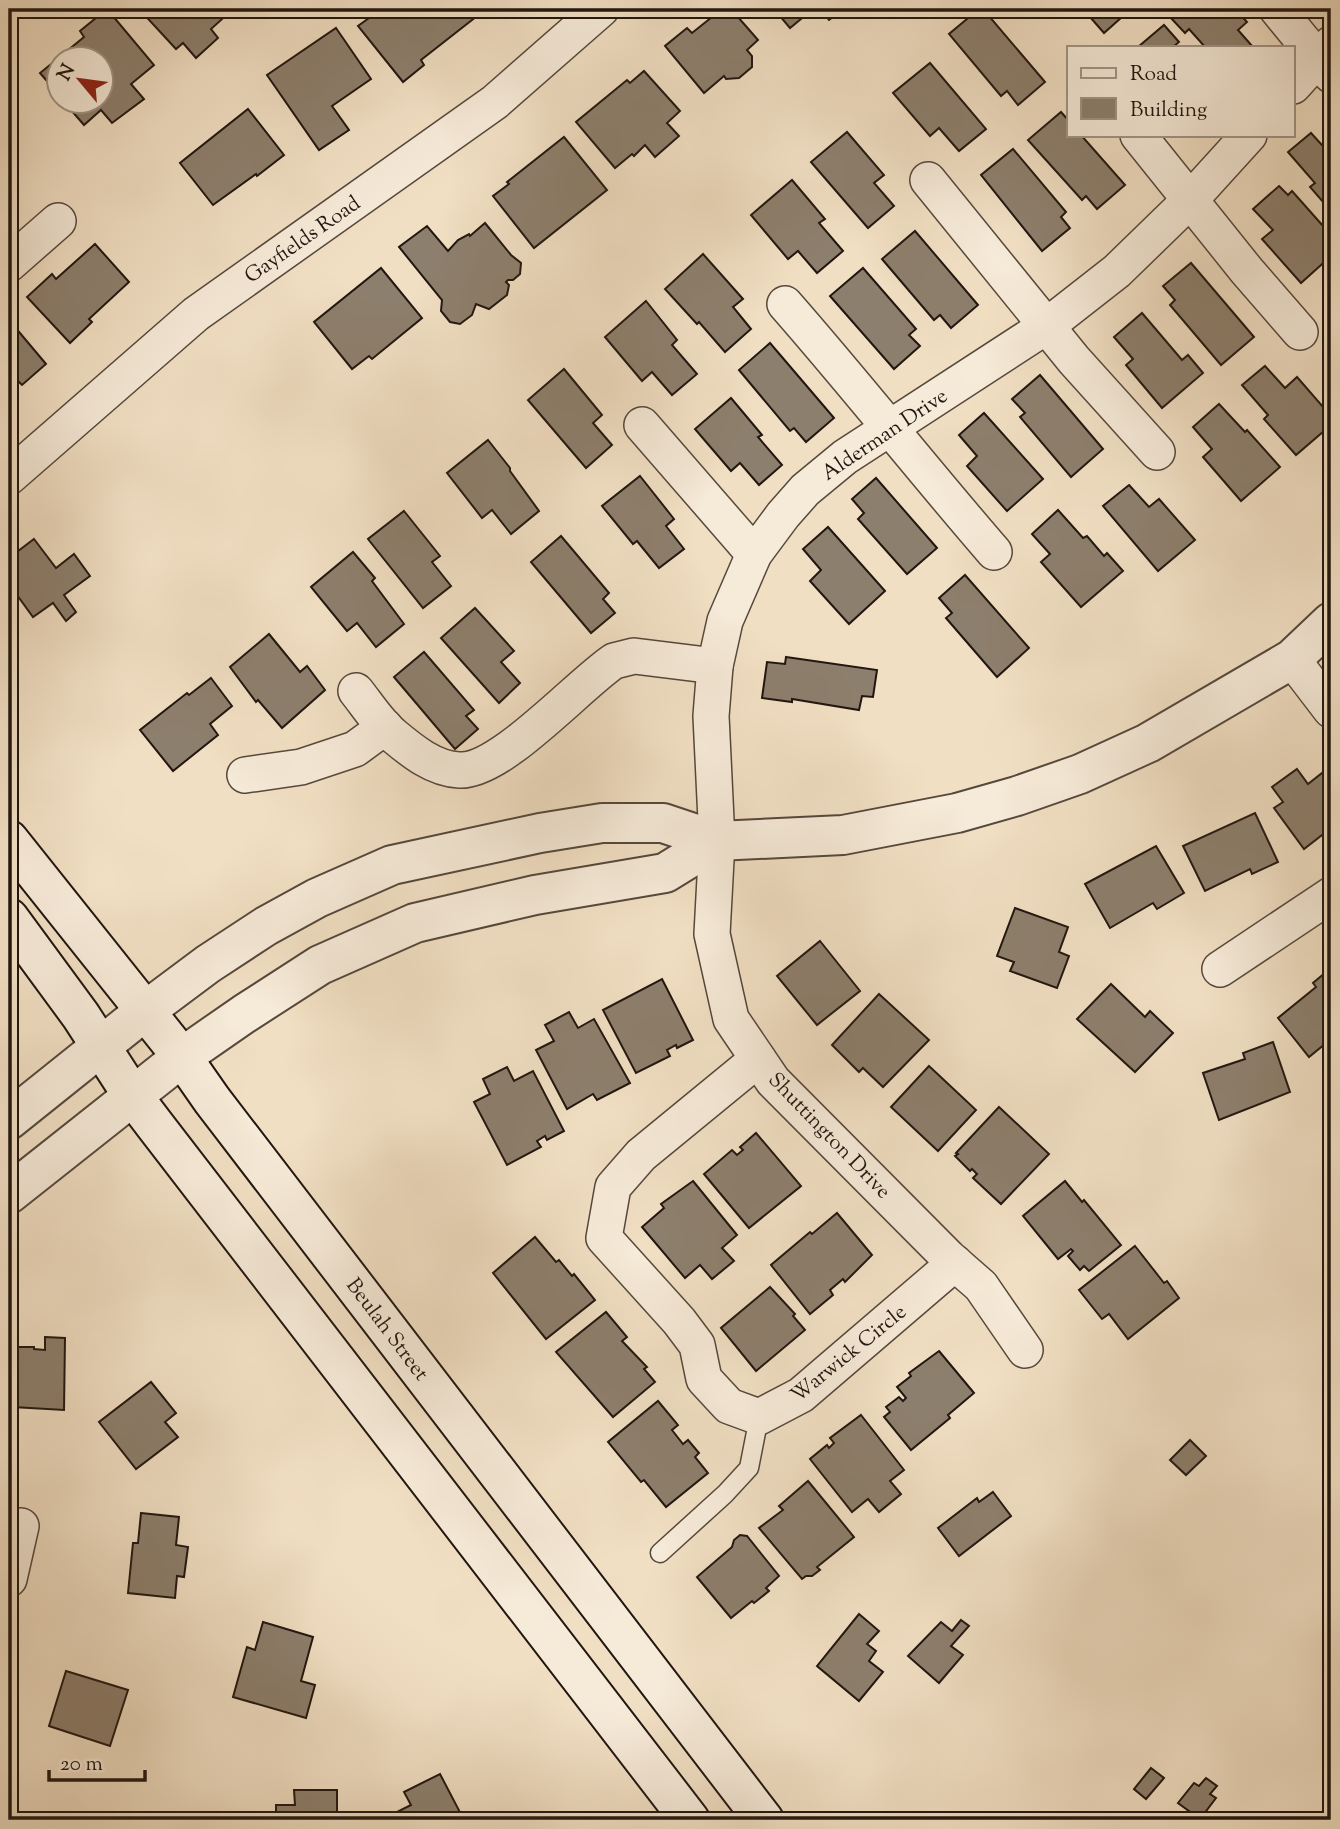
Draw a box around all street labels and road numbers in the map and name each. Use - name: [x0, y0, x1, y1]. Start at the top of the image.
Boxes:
- street label: Gayfields Road: [239, 189, 367, 292]
- street label: Alderman Drive: [816, 382, 954, 489]
- street label: Shuttington Drive: [760, 1066, 897, 1206]
- street label: Beulah Street: [338, 1273, 435, 1388]
- street label: Warwick Circle: [785, 1298, 914, 1411]

